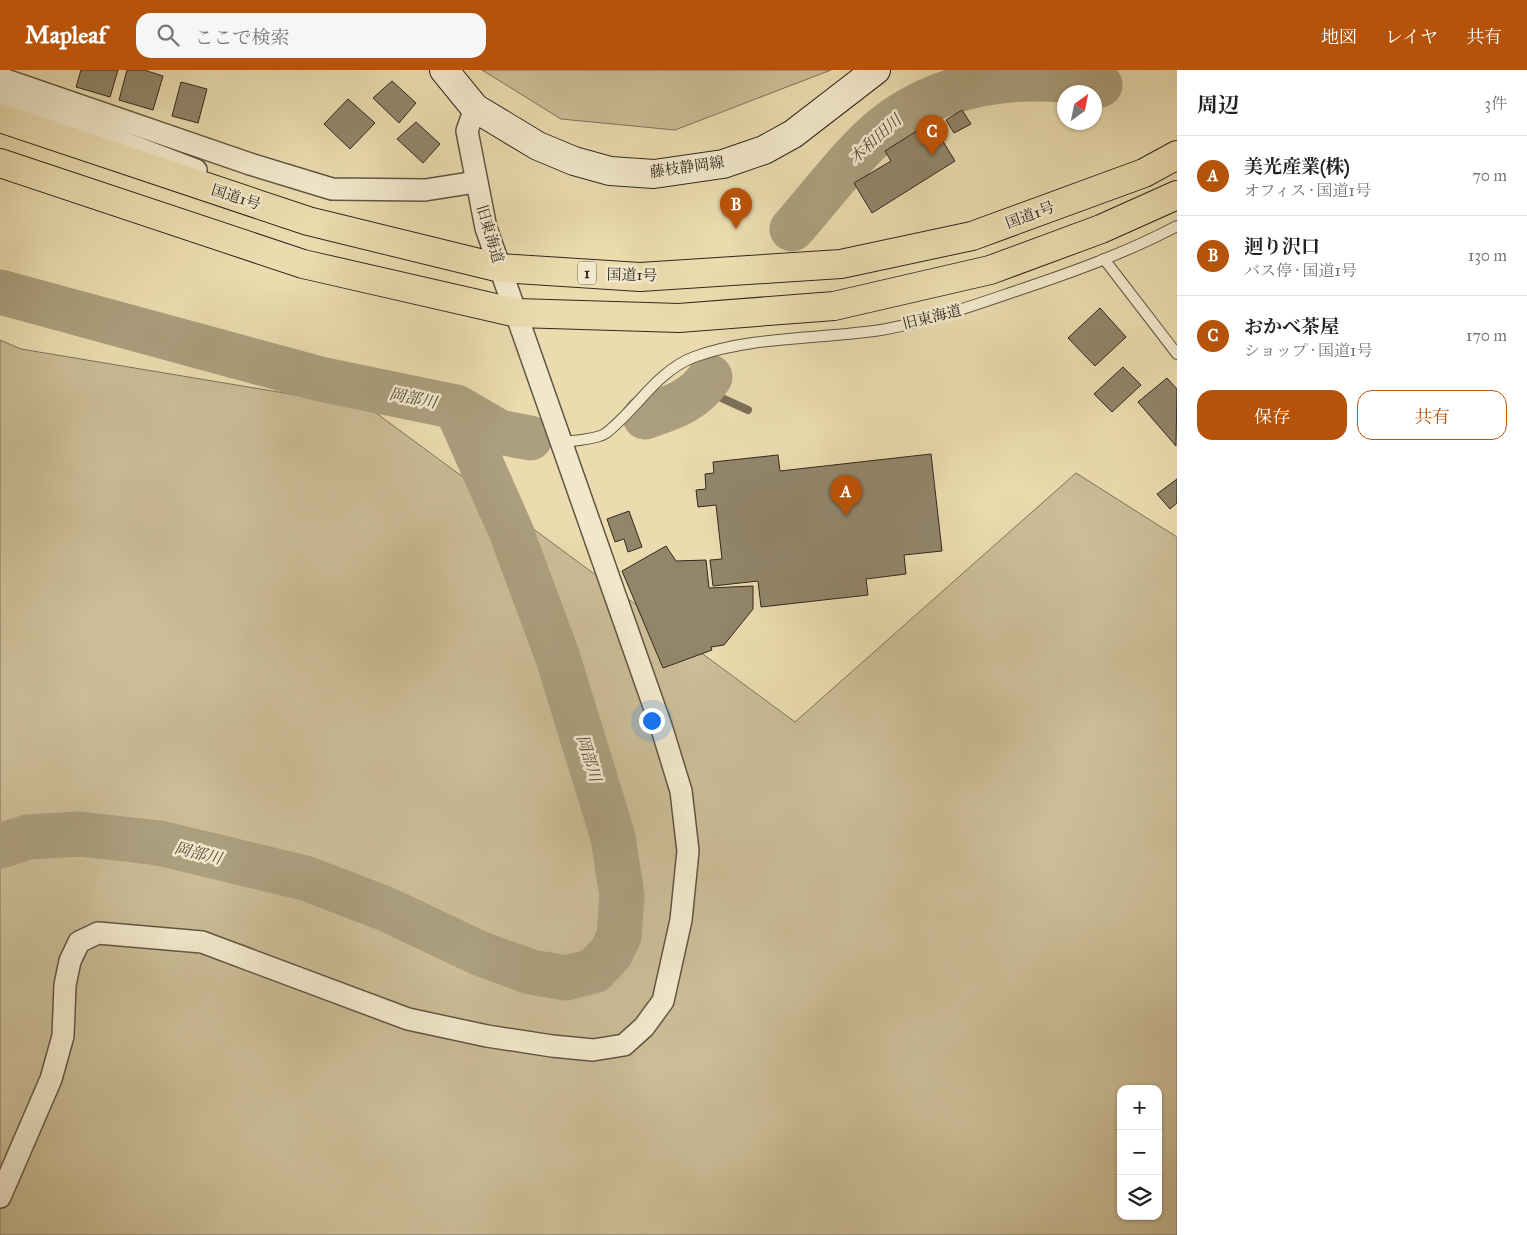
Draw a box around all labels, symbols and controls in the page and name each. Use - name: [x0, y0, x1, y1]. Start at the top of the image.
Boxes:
- search box: [136, 13, 486, 58]
- text: Mapleaf: [25, 20, 106, 50]
- icon: search: [154, 21, 182, 49]
- text: ここで検索: [194, 26, 289, 49]
- text: 地図: [1321, 26, 1357, 48]
- text: レイヤ: [1385, 26, 1438, 48]
- text: 共有: [1466, 26, 1502, 48]
- north arrow: [1057, 85, 1102, 130]
- text: 周辺: [1197, 92, 1239, 118]
- text: 3件: [1485, 94, 1507, 113]
- water label: 木和田川: [845, 109, 907, 167]
- pin: C: [916, 115, 948, 156]
- street label: 藤枝静岡線: [649, 153, 725, 181]
- text: 美光産業(株): [1244, 155, 1350, 178]
- text: A: [1208, 166, 1218, 185]
- text: 70 m: [1472, 166, 1507, 185]
- street label: 国道1号: [209, 181, 263, 213]
- text: オフィス · 国道1号: [1244, 181, 1371, 200]
- pin: B: [720, 188, 752, 229]
- street label: 国道1号: [1003, 198, 1057, 232]
- street label: 旧東海道: [473, 203, 507, 265]
- text: 迴り沢口: [1244, 235, 1320, 258]
- text: B: [1208, 246, 1218, 265]
- text: 130 m: [1468, 246, 1507, 265]
- text: バス停 · 国道1号: [1244, 261, 1357, 280]
- road number: 1: [578, 262, 596, 284]
- street label: 国道1号: [606, 266, 658, 284]
- street label: 旧東海道: [901, 301, 963, 333]
- text: おかべ茶屋: [1244, 315, 1339, 338]
- text: C: [1208, 326, 1218, 345]
- text: 170 m: [1466, 326, 1507, 345]
- text: ショップ · 国道1号: [1244, 341, 1372, 360]
- water label: 岡部川: [388, 384, 440, 412]
- button: 保存: [1197, 390, 1347, 440]
- button: 共有: [1357, 390, 1507, 440]
- pin: A: [830, 475, 862, 516]
- your location: [639, 708, 665, 734]
- water label: 岡部川: [573, 732, 606, 786]
- water label: 岡部川: [172, 838, 226, 869]
- map controls: [1117, 1085, 1162, 1220]
- button: +: [1117, 1085, 1162, 1130]
- button: −: [1117, 1130, 1162, 1175]
- button: layers: [1117, 1175, 1162, 1220]

